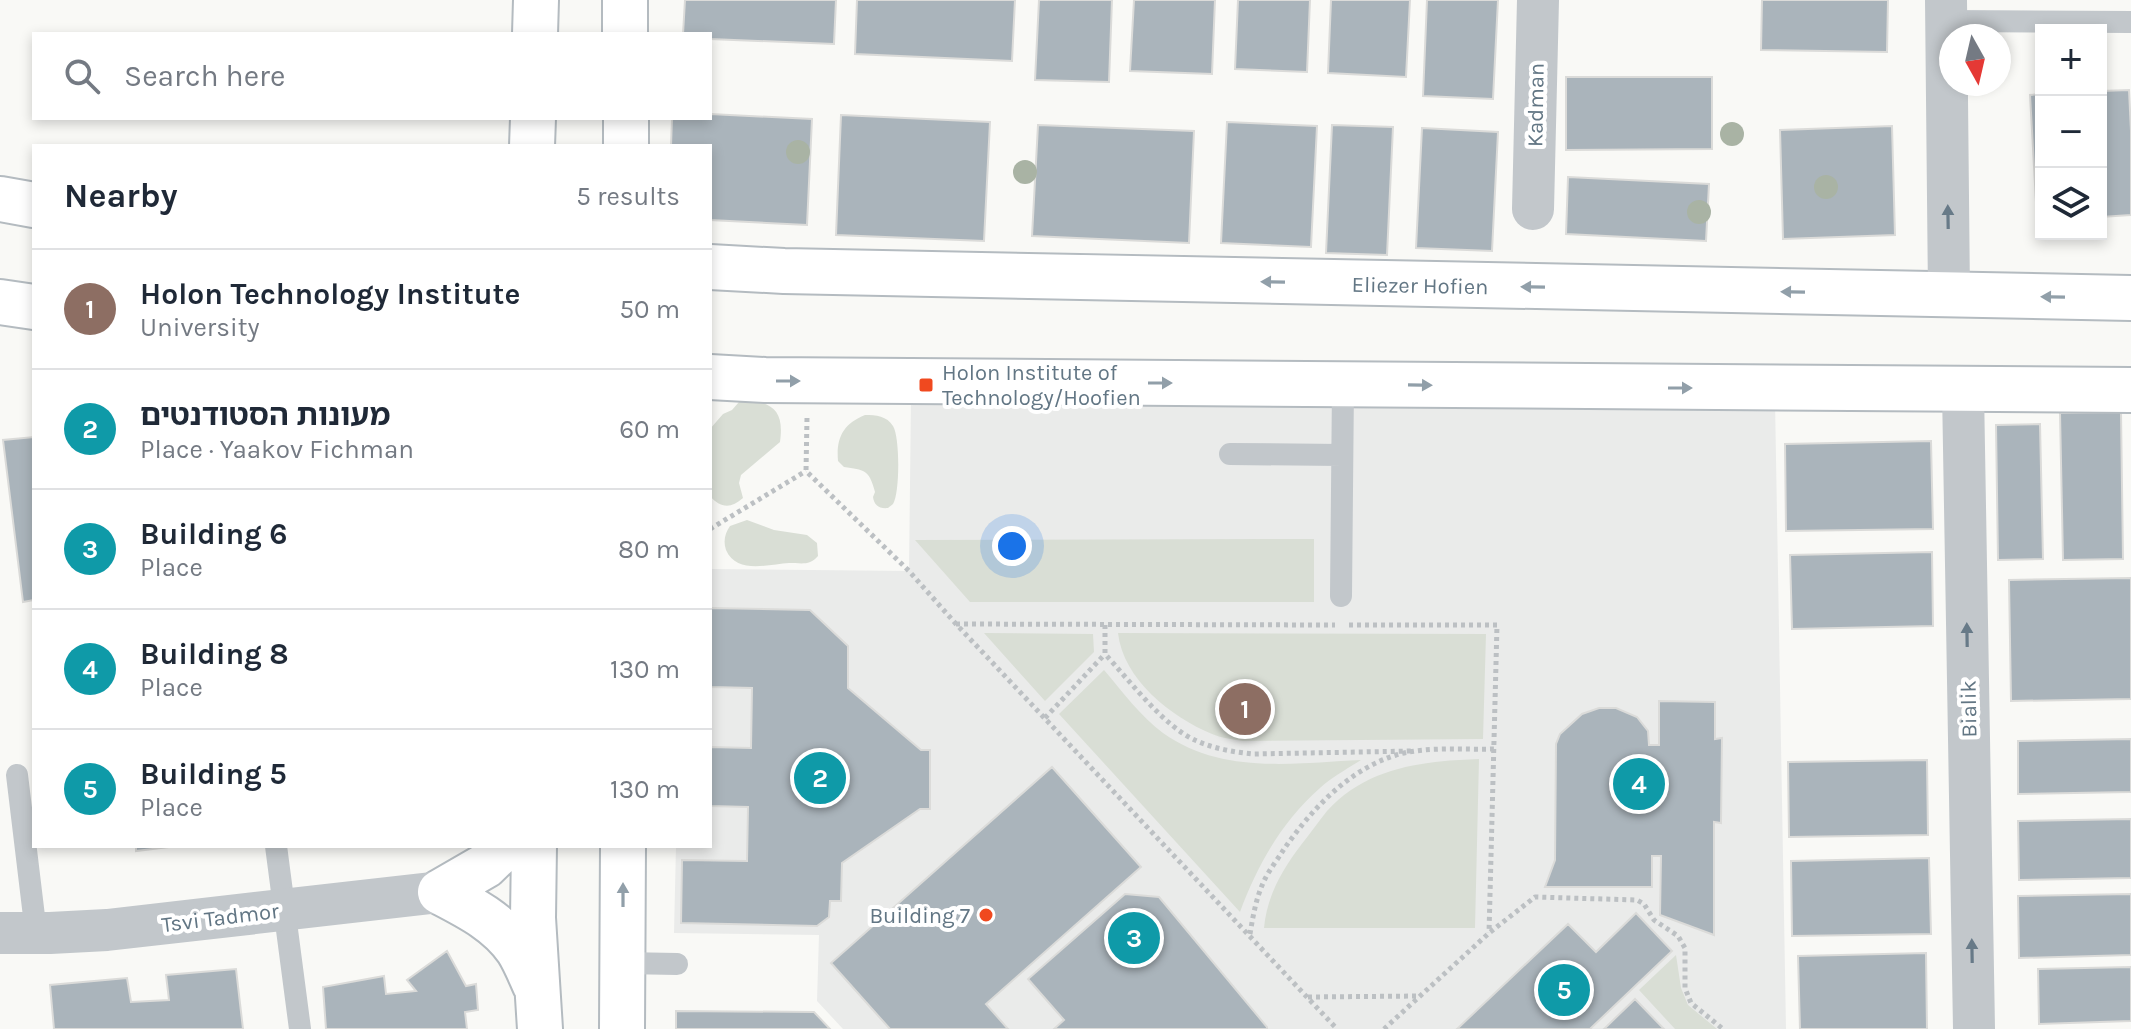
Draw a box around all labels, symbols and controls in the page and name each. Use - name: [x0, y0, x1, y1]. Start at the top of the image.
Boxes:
- north arrow: [1939, 24, 2011, 96]
- map controls: [2035, 24, 2107, 240]
- button: +: [2035, 24, 2107, 96]
- search box: [32, 32, 712, 120]
- icon: search: [60, 54, 104, 98]
- text: Search here: [124, 58, 285, 94]
- street label: Kadman: [1522, 63, 1550, 147]
- button: −: [2035, 96, 2107, 168]
- button: layers: [2035, 168, 2107, 240]
- text: Nearby: [64, 176, 178, 216]
- text: 5 results: [576, 181, 680, 212]
- one-way arrow: [1942, 204, 1955, 229]
- street label: Eliezer Hofien: [1351, 272, 1489, 300]
- one-way arrow: [1260, 275, 1285, 288]
- text: Holon Technology Institute: [140, 276, 520, 312]
- one-way arrow: [1520, 281, 1545, 294]
- one-way arrow: [1780, 286, 1805, 298]
- one-way arrow: [2040, 291, 2065, 303]
- text: 1: [85, 294, 95, 325]
- text: 50 m: [619, 294, 680, 325]
- text: University: [140, 312, 260, 343]
- place label: Holon Institute of Technology/Hoofien: [942, 360, 1141, 411]
- one-way arrow: [776, 374, 801, 387]
- marker: Holon Institute of Technology/Hoofien: [917, 376, 935, 394]
- one-way arrow: [1148, 377, 1173, 389]
- one-way arrow: [1408, 379, 1433, 391]
- one-way arrow: [1668, 381, 1693, 394]
- text: מעונות הסטודנטים: [140, 397, 390, 433]
- text: 2: [82, 414, 98, 445]
- text: 60 m: [619, 414, 680, 445]
- text: Place · Yaakov Fichman: [140, 434, 414, 465]
- text: Building 6: [140, 516, 287, 552]
- your location: [992, 526, 1032, 566]
- text: 3: [82, 534, 98, 565]
- text: 80 m: [618, 534, 680, 565]
- text: Place: [140, 552, 203, 583]
- one-way arrow: [1961, 622, 1973, 647]
- text: Building 8: [140, 636, 289, 672]
- text: 4: [82, 654, 98, 685]
- text: 130 m: [610, 654, 680, 685]
- text: Place: [140, 672, 203, 703]
- pin: 1: [1219, 679, 1271, 739]
- street label: Bialik: [1956, 680, 1982, 738]
- pin: 2: [794, 748, 846, 808]
- pin: 4: [1613, 754, 1665, 814]
- text: Building 5: [140, 756, 287, 792]
- text: 5: [82, 774, 98, 805]
- text: 130 m: [610, 774, 680, 805]
- text: Place: [140, 792, 203, 823]
- one-way arrow: [617, 882, 629, 907]
- street label: Tsvi Tadmor: [160, 898, 280, 938]
- place label: Building 7: [869, 903, 970, 929]
- marker: Building 7: [977, 906, 995, 924]
- pin: 3: [1108, 908, 1160, 968]
- one-way arrow: [1966, 938, 1979, 963]
- pin: 5: [1538, 960, 1590, 1020]

